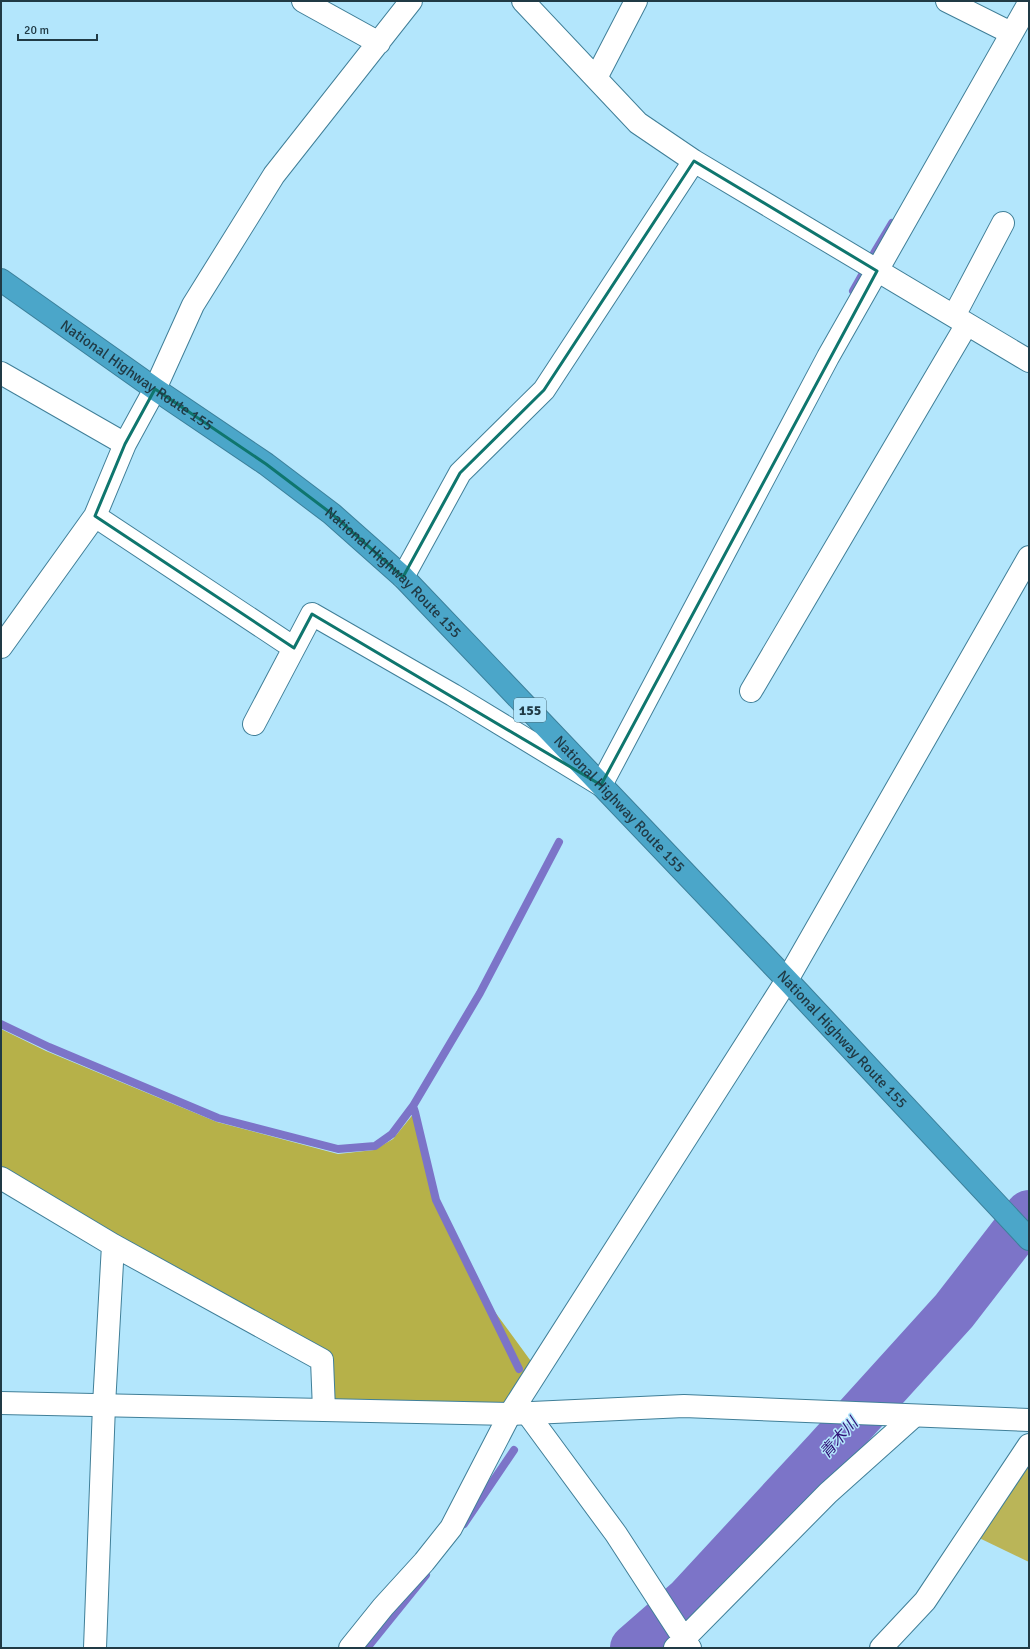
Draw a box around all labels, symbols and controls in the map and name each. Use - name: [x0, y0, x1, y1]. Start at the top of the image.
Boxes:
- scale bar: [18, 16, 97, 42]
- text: 20 m: [24, 23, 49, 38]
- street label: National Highway Route 155: [57, 316, 217, 435]
- street label: National Highway Route 155: [321, 503, 465, 642]
- road number: 155: [514, 698, 546, 722]
- street label: National Highway Route 155: [550, 732, 689, 876]
- street label: National Highway Route 155: [774, 967, 911, 1112]
- water label: 青木川: [816, 1412, 864, 1463]

